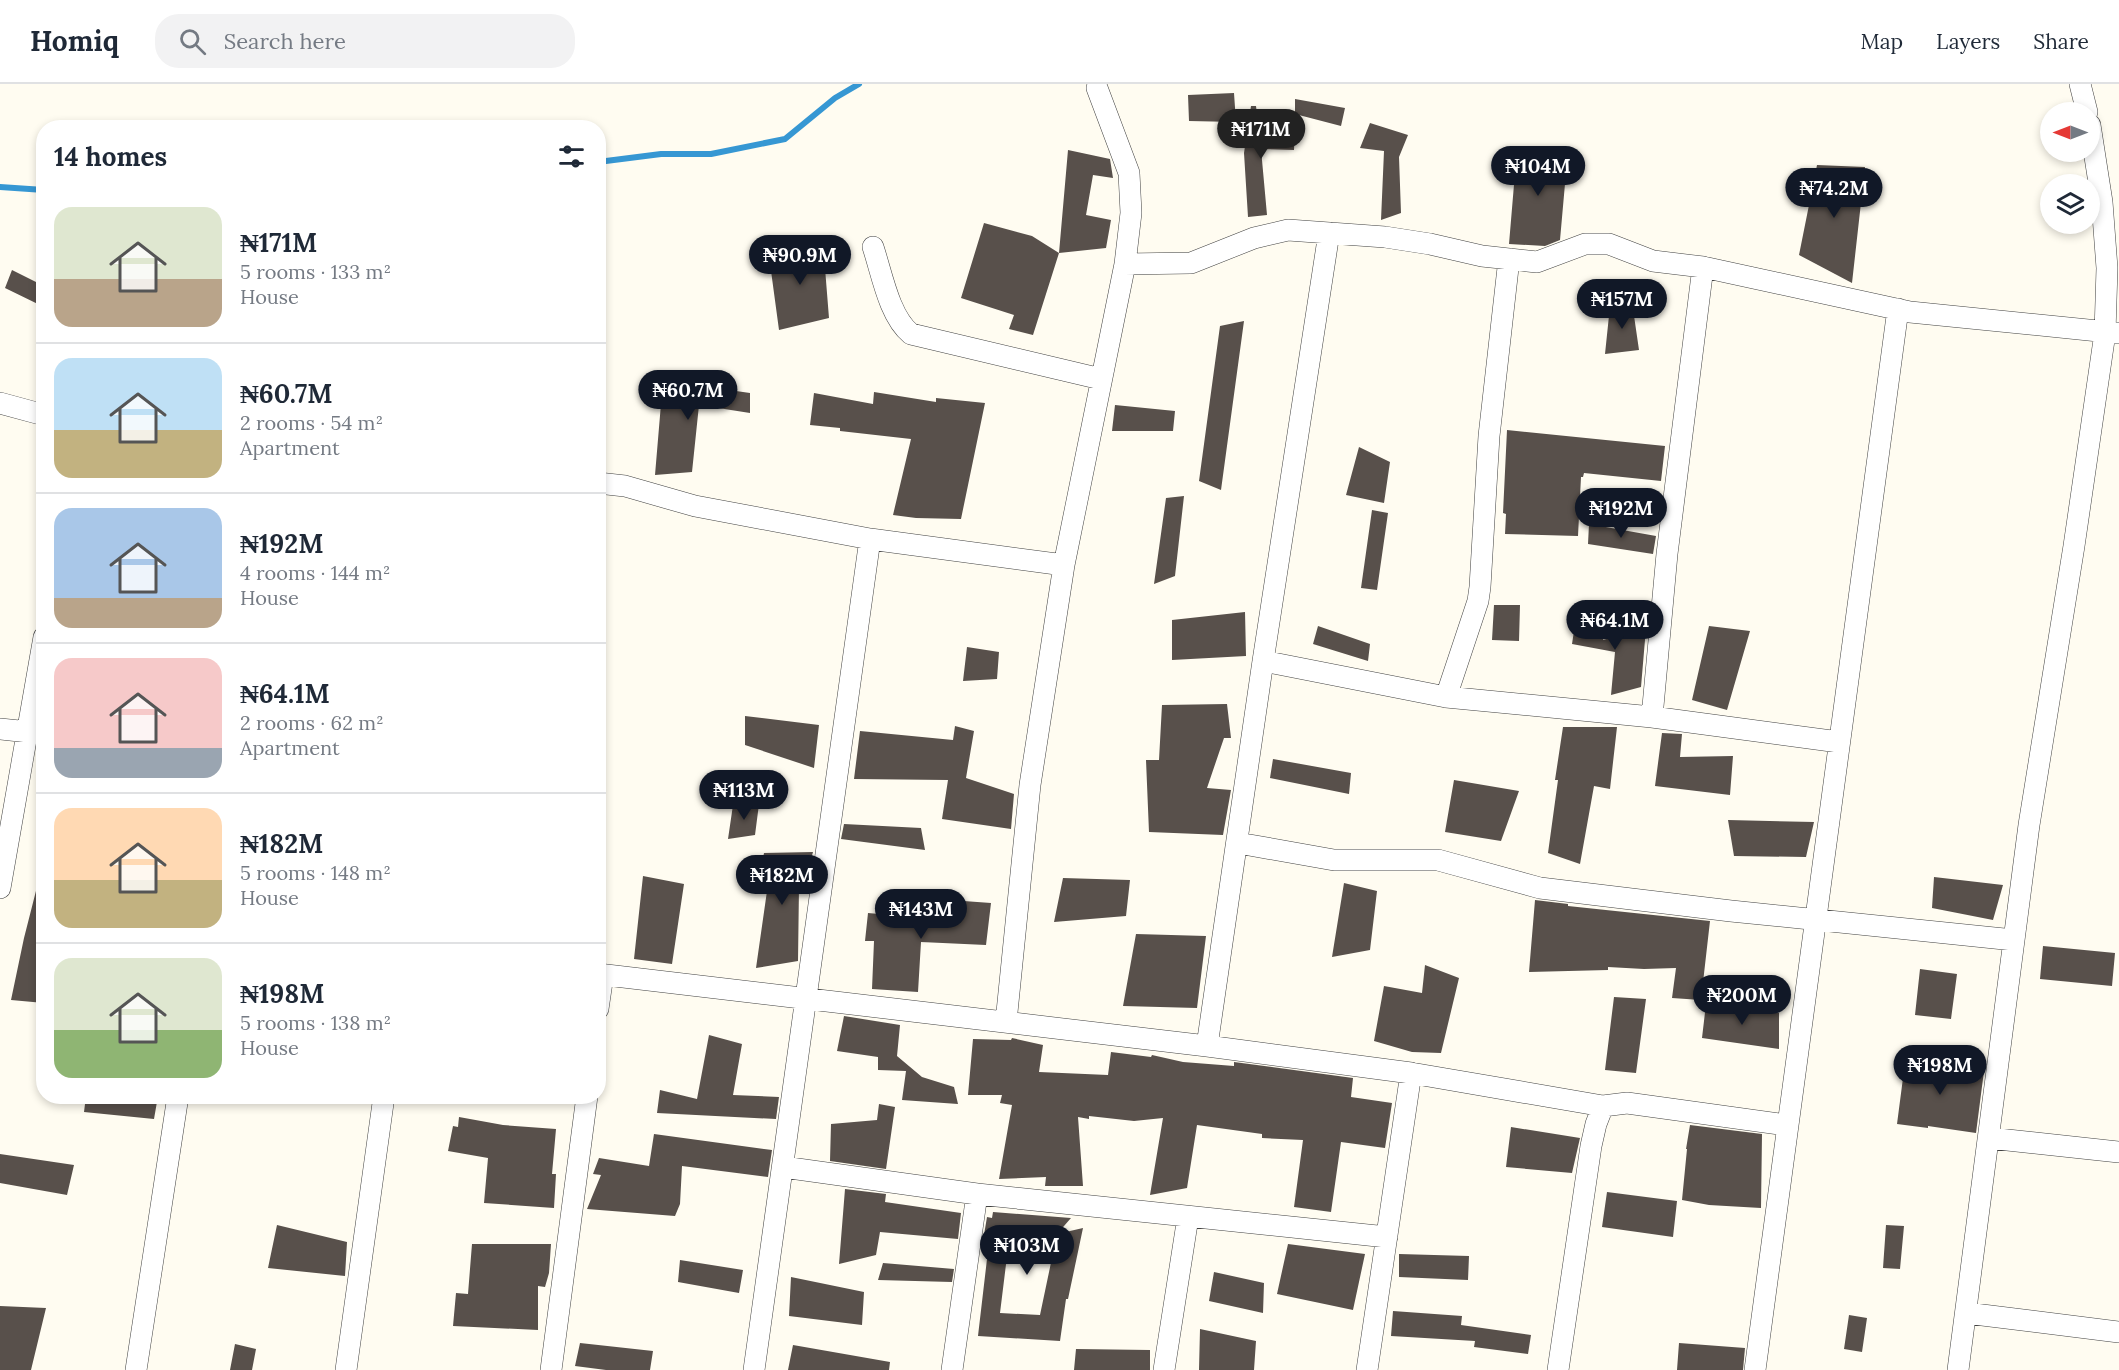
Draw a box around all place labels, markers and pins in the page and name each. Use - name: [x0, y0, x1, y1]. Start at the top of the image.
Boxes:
- pin: ₦171M: [1219, 109, 1303, 160]
- pin: ₦104M: [1496, 146, 1580, 197]
- pin: ₦74.2M: [1785, 168, 1883, 219]
- pin: ₦90.9M: [751, 235, 849, 286]
- pin: ₦157M: [1580, 279, 1664, 330]
- pin: ₦60.7M: [639, 370, 737, 421]
- pin: ₦192M: [1579, 488, 1663, 539]
- pin: ₦64.1M: [1566, 600, 1664, 651]
- pin: ₦113M: [702, 770, 786, 821]
- pin: ₦182M: [740, 855, 824, 906]
- pin: ₦143M: [879, 889, 963, 940]
- pin: ₦200M: [1700, 975, 1784, 1026]
- pin: ₦198M: [1898, 1045, 1982, 1096]
- pin: ₦103M: [985, 1225, 1069, 1276]

